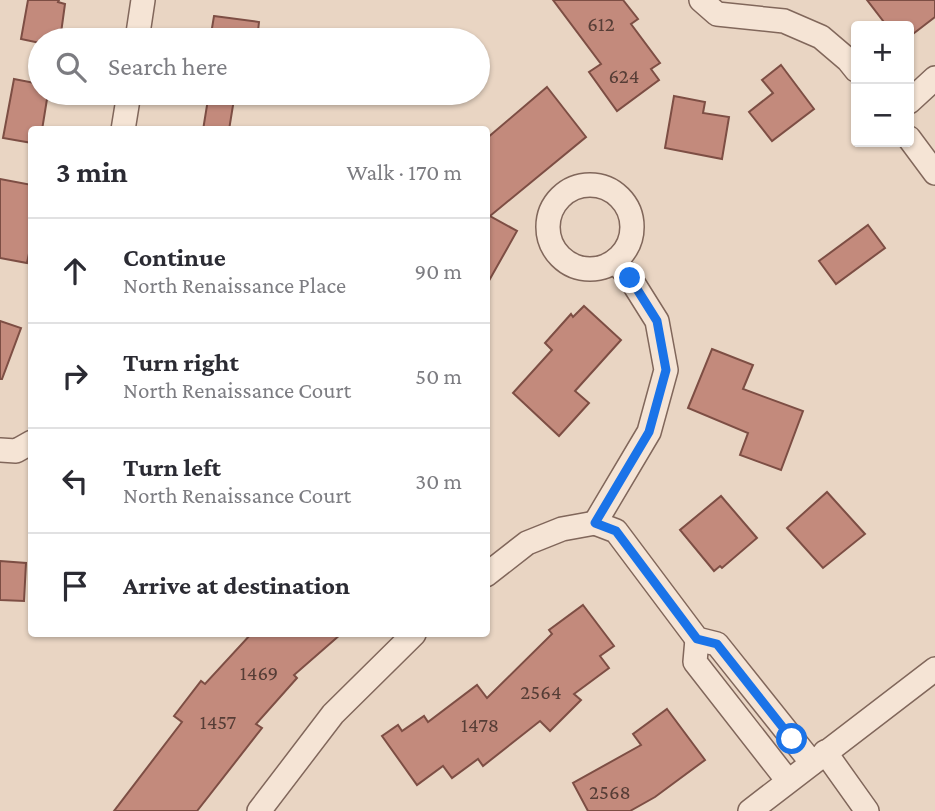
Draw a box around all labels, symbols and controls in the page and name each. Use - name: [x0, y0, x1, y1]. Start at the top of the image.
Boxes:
- house number: 612: [587, 12, 615, 36]
- map controls: [851, 21, 914, 147]
- button: +: [851, 21, 914, 84]
- search box: [28, 28, 490, 105]
- icon: search: [52, 48, 90, 86]
- text: Search here: [108, 52, 227, 81]
- house number: 624: [609, 64, 640, 88]
- button: −: [851, 84, 914, 147]
- text: 3 min: [56, 155, 128, 188]
- text: Walk · 170 m: [346, 159, 462, 185]
- text: Continue: [123, 243, 226, 272]
- icon: ahead: [56, 252, 94, 290]
- text: 90 m: [415, 258, 462, 284]
- route end: [614, 262, 645, 293]
- text: North Renaissance Place: [123, 272, 346, 298]
- text: Turn right: [123, 348, 239, 377]
- icon: right: [56, 357, 94, 395]
- text: 50 m: [415, 363, 462, 389]
- text: North Renaissance Court: [123, 377, 351, 403]
- text: Turn left: [123, 453, 221, 482]
- icon: left: [56, 462, 94, 500]
- text: 30 m: [415, 468, 462, 494]
- text: North Renaissance Court: [123, 482, 351, 508]
- icon: arrive: [56, 567, 94, 605]
- text: Arrive at destination: [123, 571, 350, 600]
- house number: 1469: [240, 661, 278, 685]
- house number: 2564: [520, 680, 562, 704]
- house number: 1457: [200, 710, 237, 734]
- house number: 1478: [461, 713, 499, 737]
- route start: [776, 723, 807, 754]
- house number: 2568: [589, 780, 631, 804]

